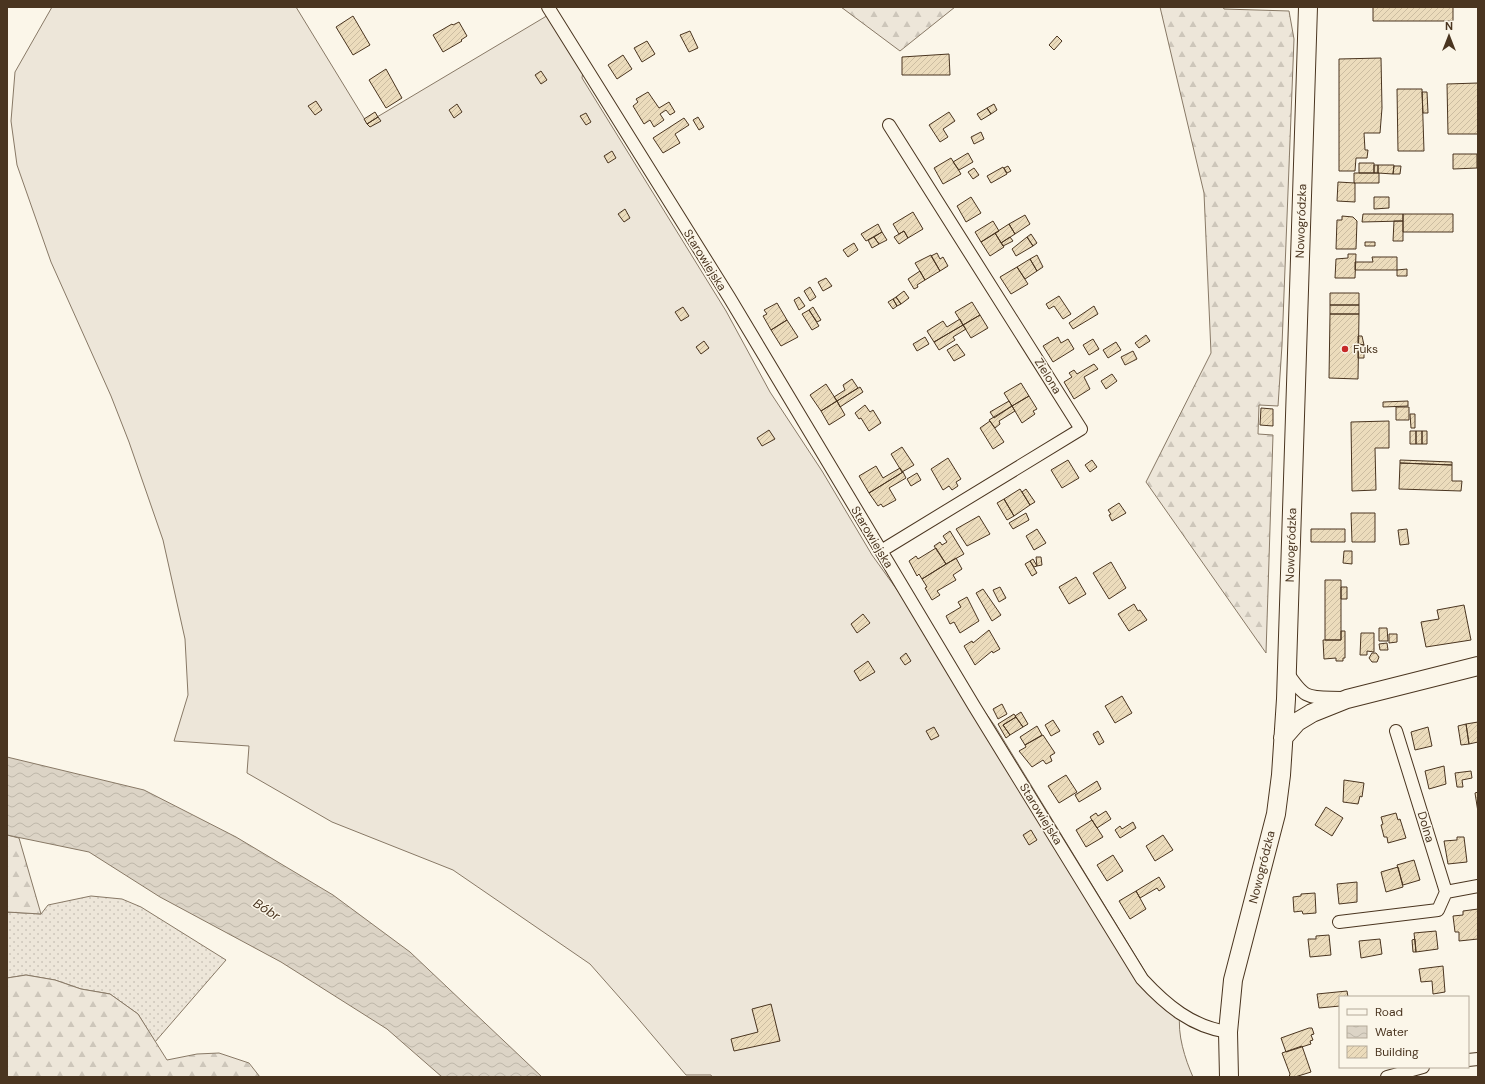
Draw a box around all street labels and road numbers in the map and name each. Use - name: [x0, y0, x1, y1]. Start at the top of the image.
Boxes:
- street label: Nowogródzka: [1292, 183, 1310, 259]
- street label: Starowiejska: [680, 226, 730, 294]
- street label: Zielona: [1031, 355, 1065, 397]
- street label: Starowiejska: [847, 503, 897, 571]
- street label: Nowogródzka: [1282, 507, 1300, 583]
- street label: Starowiejska: [1016, 780, 1066, 848]
- street label: Dolna: [1414, 810, 1438, 844]
- street label: Nowogródzka: [1245, 829, 1279, 905]

